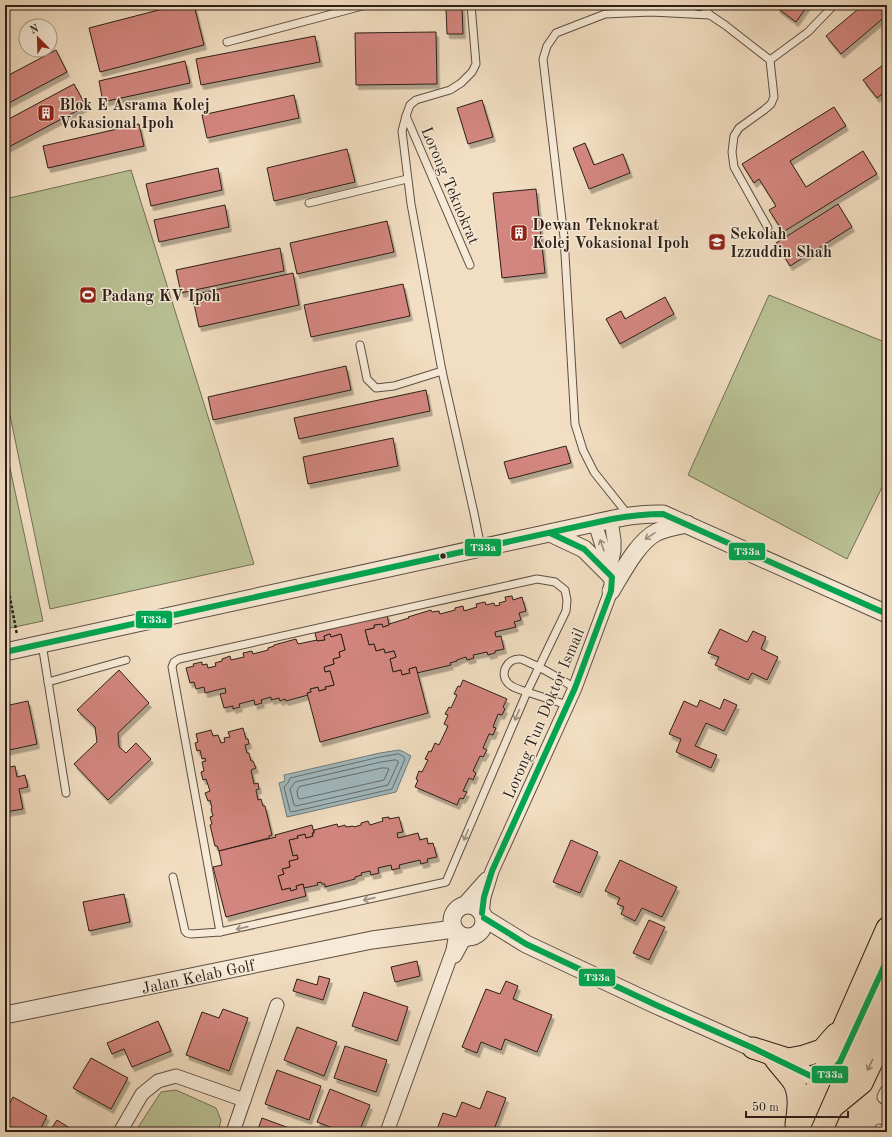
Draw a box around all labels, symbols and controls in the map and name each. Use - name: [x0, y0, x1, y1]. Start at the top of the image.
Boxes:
- north arrow: [18, 18, 58, 58]
- text: N: [29, 23, 41, 37]
- place label: Blok E Asrama Kolej Vokasional Ipoh: [59, 98, 210, 132]
- building icon: Blok E Asrama Kolej Vokasional Ipoh: [36, 103, 56, 123]
- street label: Lorong Teknokrat: [417, 125, 481, 247]
- place label: Dewan Teknokrat Kolej Vokasional Ipoh: [532, 218, 689, 252]
- building icon: Dewan Teknokrat Kolej Vokasional Ipoh: [509, 223, 529, 243]
- place label: Sekolah Izzuddin Shah: [730, 227, 832, 261]
- school or university icon: Sekolah Izzuddin Shah: [707, 232, 727, 252]
- sports icon: Padang KV Ipoh: [78, 285, 98, 305]
- place label: Padang KV Ipoh: [101, 289, 221, 305]
- one-way arrow: [644, 533, 656, 541]
- line badge: T33a: [464, 538, 502, 557]
- one-way arrow: [597, 539, 605, 551]
- line badge: T33a: [728, 542, 766, 561]
- text: T33a: [470, 543, 497, 554]
- text: T33a: [734, 547, 761, 558]
- unlabelled marker: [438, 551, 448, 561]
- line badge: T33a: [135, 610, 173, 629]
- text: T33a: [141, 615, 168, 626]
- street label: Lorong Tun Doktor Ismail: [502, 626, 588, 802]
- one-way arrow: [513, 709, 520, 721]
- one-way arrow: [462, 828, 469, 840]
- one-way arrow: [362, 896, 375, 904]
- one-way arrow: [236, 924, 249, 932]
- street label: Jalan Kelab Golf: [140, 958, 257, 998]
- line badge: T33a: [578, 968, 616, 987]
- text: T33a: [584, 973, 611, 984]
- one-way arrow: [866, 1059, 874, 1071]
- line badge: T33a: [811, 1065, 849, 1084]
- text: T33a: [817, 1070, 844, 1081]
- scale bar: [746, 1093, 848, 1119]
- text: 50 m: [752, 1101, 779, 1114]

